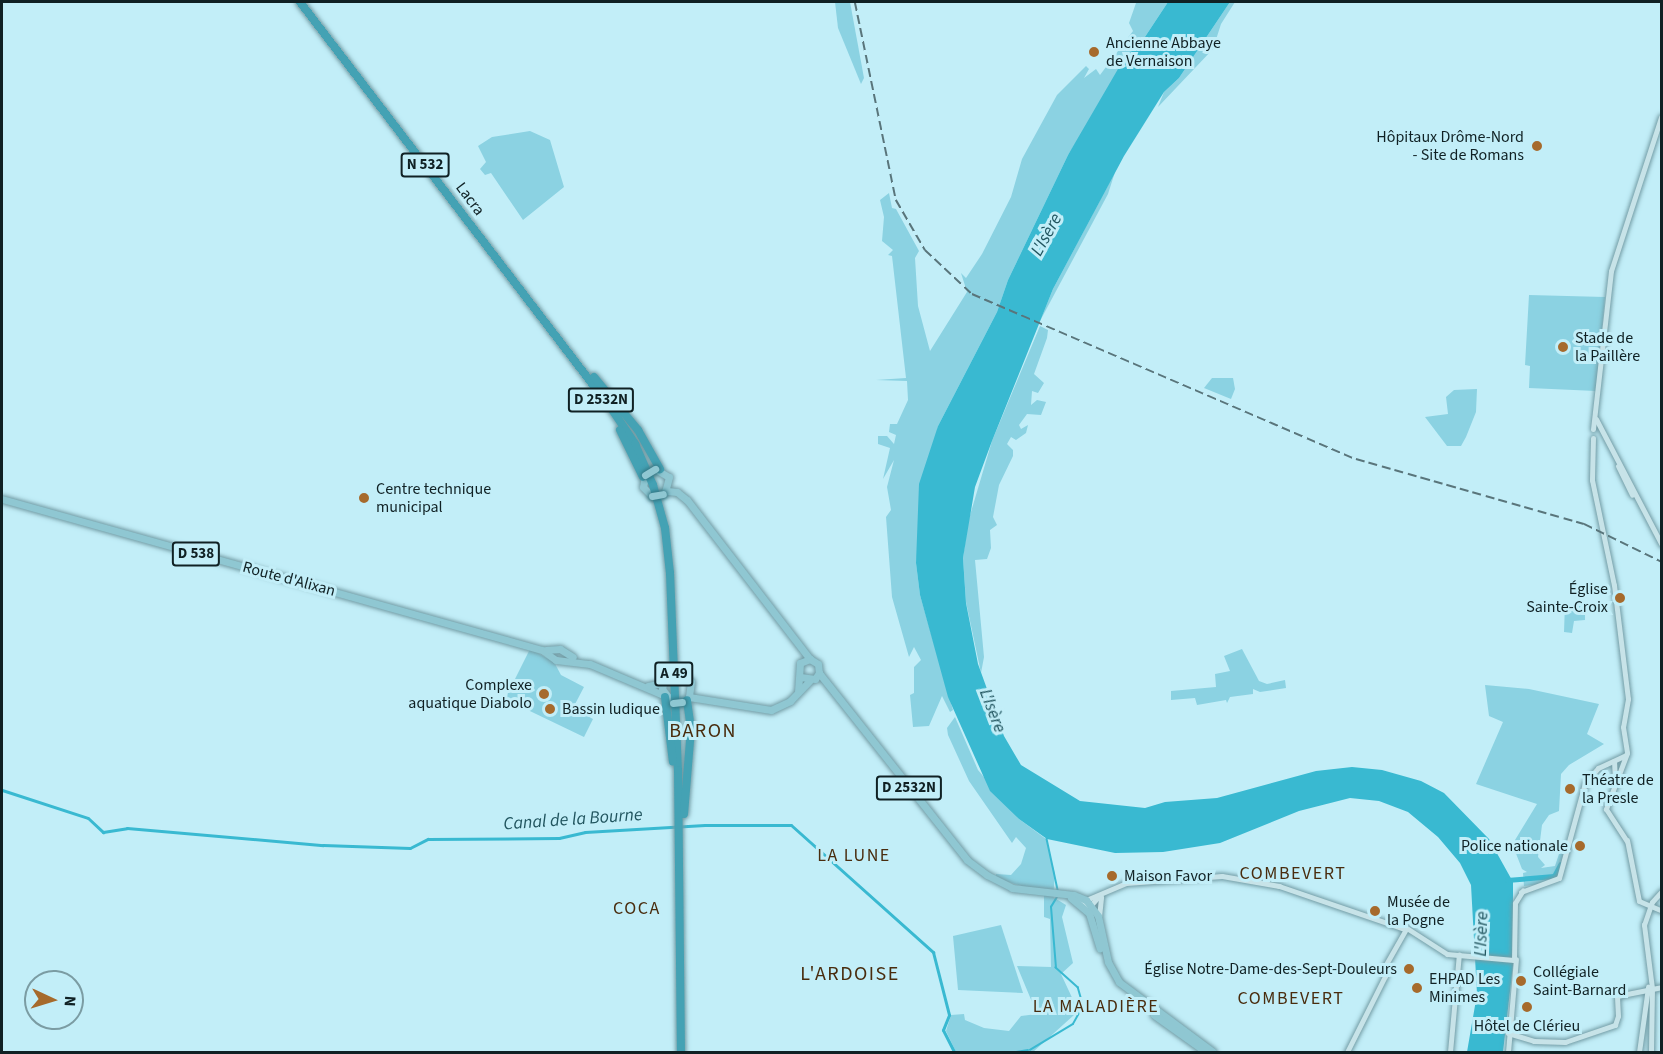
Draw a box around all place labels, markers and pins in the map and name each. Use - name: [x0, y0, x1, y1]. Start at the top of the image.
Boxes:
- place label: Ancienne Abbaye de Vernaison: [1106, 33, 1221, 71]
- marker: Ancienne Abbaye de Vernaison: [1087, 45, 1101, 59]
- place label: Hôpitaux Drôme-Nord - Site de Romans: [1376, 127, 1524, 165]
- marker: Hôpitaux Drôme-Nord - Site de Romans: [1528, 137, 1546, 155]
- place label: Stade de la Paillère: [1575, 328, 1640, 366]
- marker: Stade de la Paillère: [1556, 340, 1570, 354]
- place label: Centre technique municipal: [376, 479, 491, 517]
- marker: Centre technique municipal: [357, 491, 371, 505]
- place label: Église Sainte-Croix: [1526, 579, 1608, 617]
- marker: Église Sainte-Croix: [1613, 591, 1627, 605]
- place label: Complexe aquatique Diabolo: [408, 675, 532, 713]
- marker: Complexe aquatique Diabolo: [537, 687, 551, 701]
- place label: Bassin ludique: [562, 699, 660, 719]
- marker: Bassin ludique: [543, 702, 557, 716]
- place label: Théatre de la Presle: [1582, 770, 1654, 808]
- marker: Théatre de la Presle: [1563, 782, 1577, 796]
- place label: Police nationale: [1461, 836, 1568, 856]
- marker: Police nationale: [1573, 839, 1587, 853]
- place label: Maison Favor: [1124, 866, 1212, 886]
- marker: Maison Favor: [1105, 869, 1119, 883]
- place label: Musée de la Pogne: [1387, 892, 1450, 930]
- marker: Musée de la Pogne: [1368, 904, 1382, 918]
- place label: Église Notre-Dame-des-Sept-Douleurs: [1144, 959, 1397, 979]
- marker: Église Notre-Dame-des-Sept-Douleurs: [1402, 962, 1416, 976]
- place label: Collégiale Saint-Barnard: [1533, 962, 1626, 1000]
- place label: EHPAD Les Minimes: [1429, 969, 1500, 1007]
- marker: Collégiale Saint-Barnard: [1514, 974, 1528, 988]
- marker: EHPAD Les Minimes: [1410, 981, 1424, 995]
- marker: Hôtel de Clérieu: [1520, 1000, 1534, 1014]
- place label: Hôtel de Clérieu: [1474, 1016, 1580, 1036]

